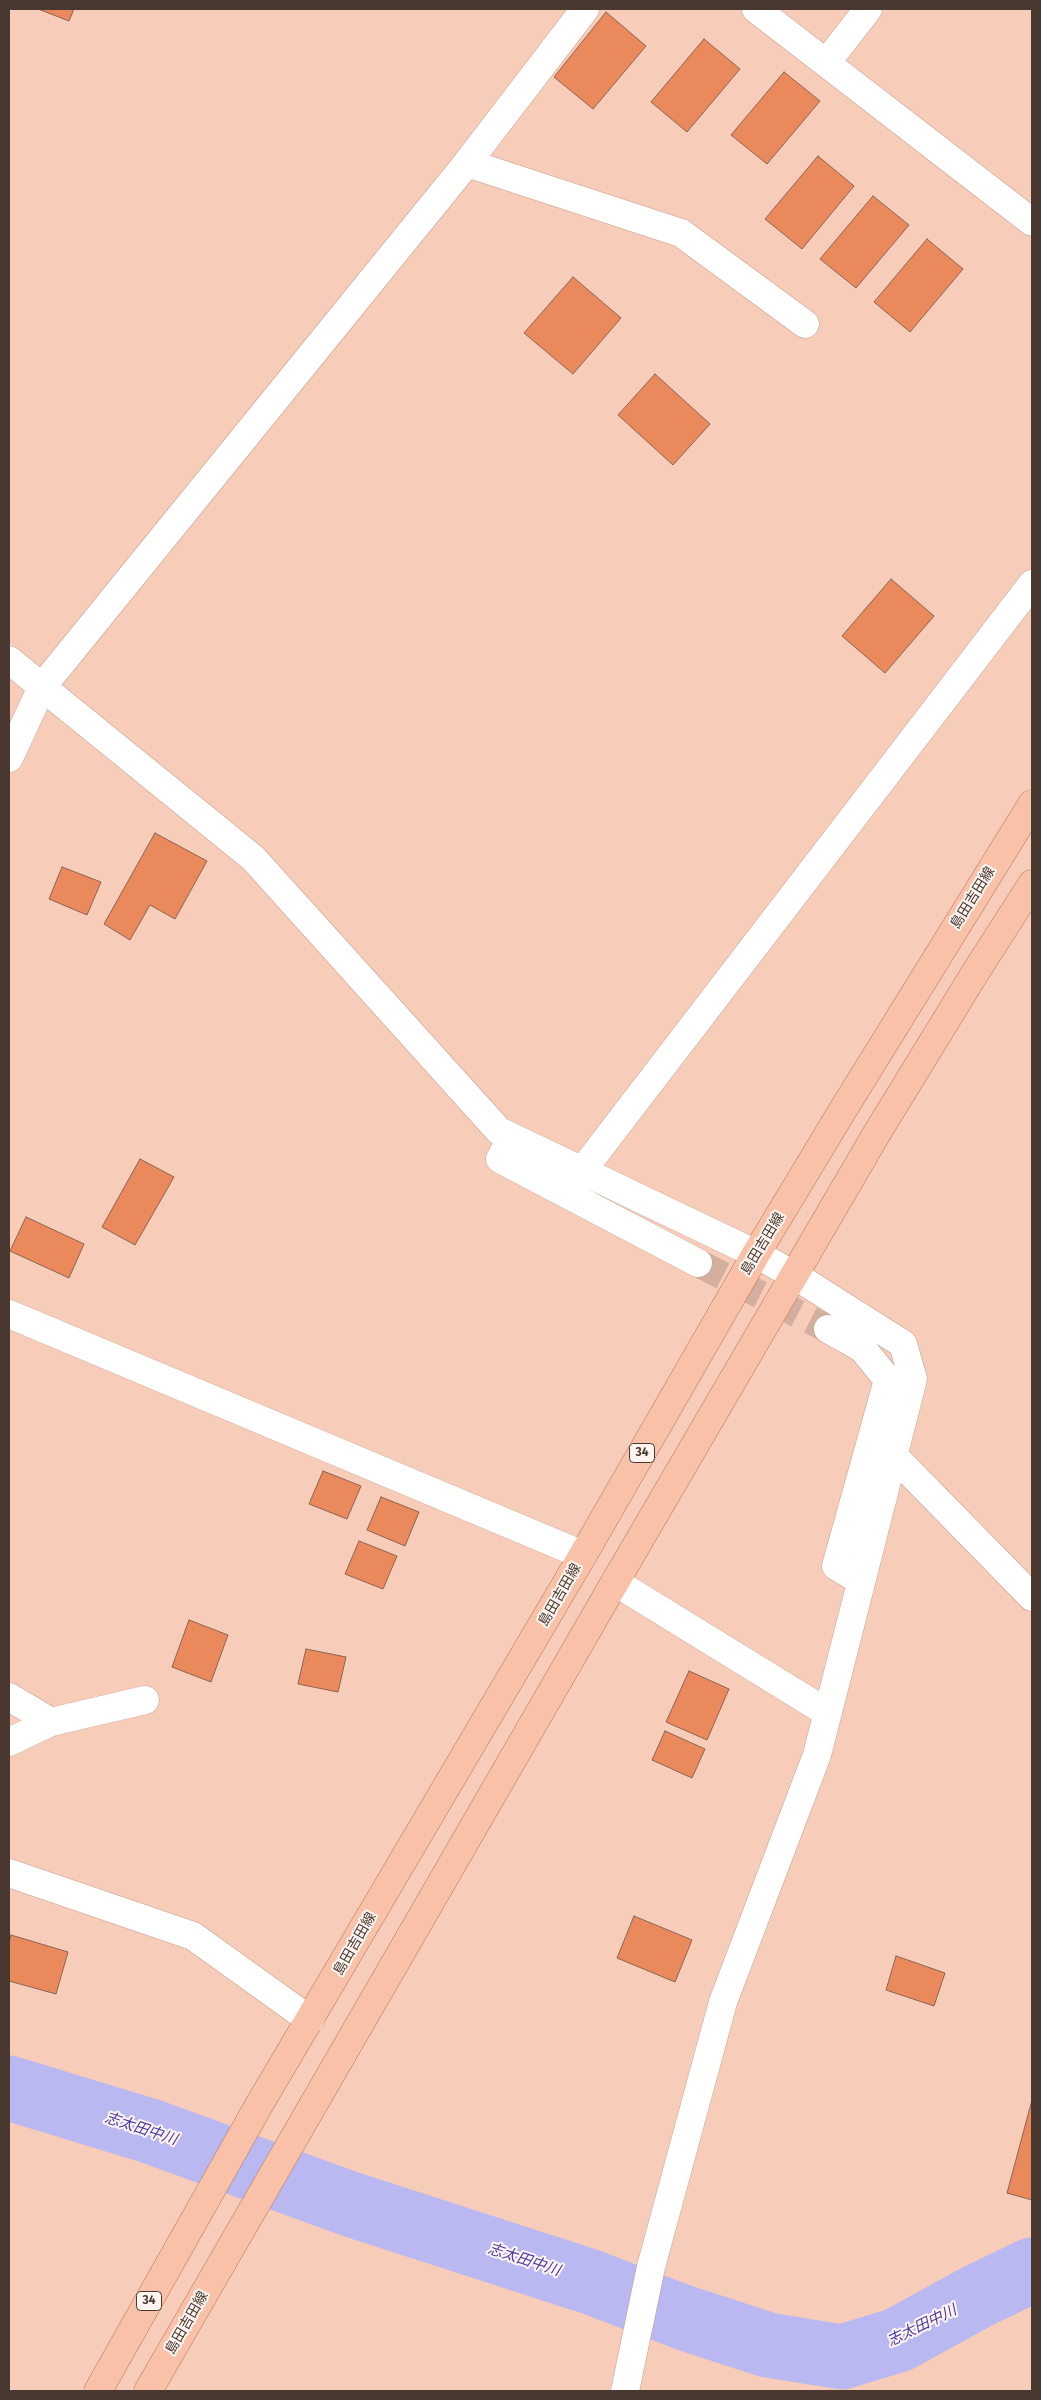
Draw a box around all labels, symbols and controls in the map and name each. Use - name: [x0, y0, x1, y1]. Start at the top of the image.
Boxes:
- street label: 島田吉田線: [947, 864, 999, 932]
- street label: 島田吉田線: [738, 1210, 788, 1278]
- road number: 34: [630, 1444, 654, 1462]
- street label: 島田吉田線: [535, 1560, 585, 1630]
- street label: 島田吉田線: [330, 1909, 380, 1979]
- water label: 志太田中川: [103, 2109, 179, 2149]
- water label: 志太田中川: [486, 2240, 562, 2280]
- street label: 島田吉田線: [162, 2288, 212, 2358]
- road number: 34: [136, 2292, 162, 2310]
- water label: 志太田中川: [884, 2301, 960, 2351]

